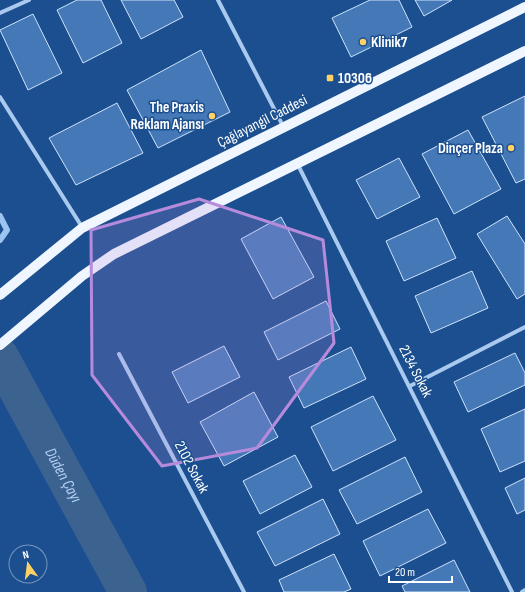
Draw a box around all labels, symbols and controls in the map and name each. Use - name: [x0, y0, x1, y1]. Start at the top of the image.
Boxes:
- place label: Klinik7: [371, 33, 408, 52]
- marker: Klinik7: [358, 37, 368, 47]
- place label: 10306: [338, 69, 372, 88]
- marker: 10306: [325, 73, 335, 83]
- street label: Çağlayangil Caddesi: [214, 91, 311, 152]
- place label: The Praxis Reklam Ajansı: [131, 98, 204, 134]
- marker: The Praxis Reklam Ajansı: [207, 111, 217, 121]
- place label: Dinçer Plaza: [438, 139, 503, 158]
- marker: Dinçer Plaza: [506, 143, 516, 153]
- street label: 2134 Sokak: [394, 342, 437, 401]
- street label: 2102 Sokak: [170, 438, 213, 497]
- water label: Düden Çayı: [40, 445, 85, 506]
- north arrow: [8, 544, 48, 584]
- text: N: [21, 548, 30, 562]
- scale bar: [389, 558, 452, 584]
- text: 20 m: [395, 565, 415, 580]

